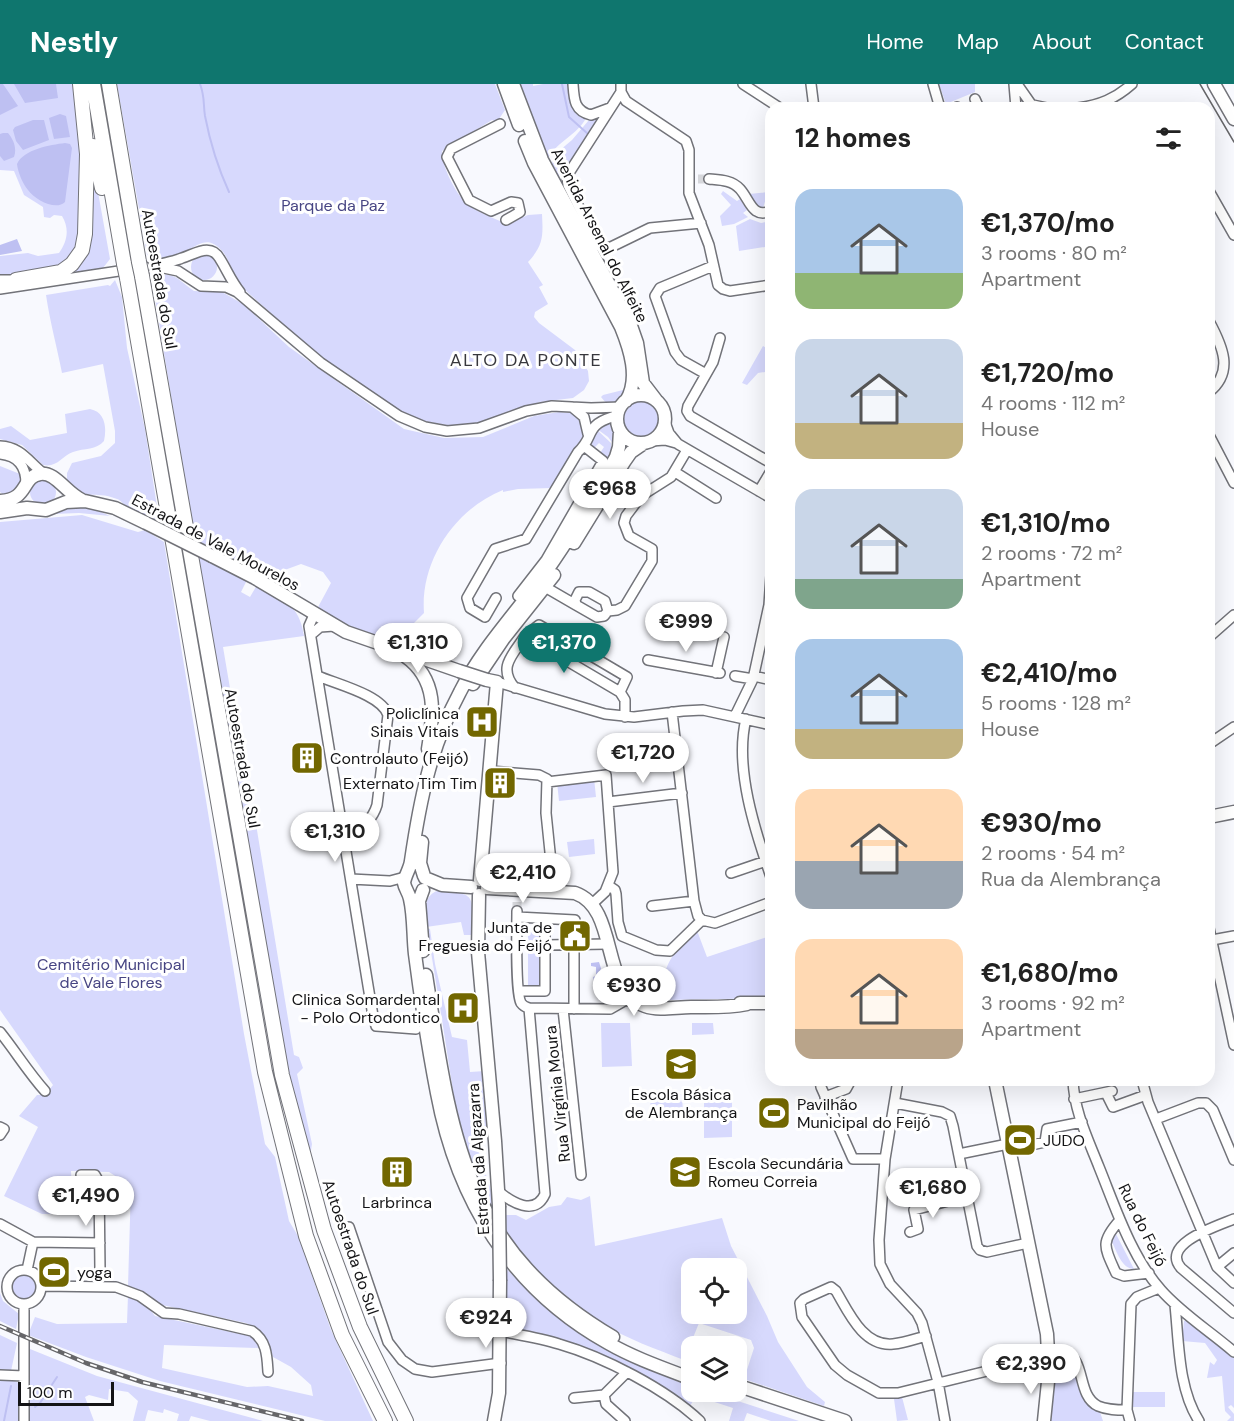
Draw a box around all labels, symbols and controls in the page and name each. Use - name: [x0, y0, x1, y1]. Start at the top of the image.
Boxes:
- text: Nestly: [30, 24, 118, 61]
- text: Home: [866, 28, 924, 56]
- text: Map: [957, 28, 999, 56]
- text: About: [1032, 28, 1092, 56]
- text: Contact: [1125, 28, 1204, 56]
- text: 12 homes: [795, 121, 911, 155]
- icon: filters: [1152, 122, 1185, 155]
- street label: Avenida Arsenal do Alfeite: [546, 144, 653, 326]
- park label: Parque da Paz: [281, 195, 385, 216]
- text: €1,370/mo: [981, 206, 1115, 240]
- street label: Autoestrada do Sul: [137, 208, 182, 351]
- icon: home: [843, 213, 915, 285]
- text: 3 rooms · 80 m²: [981, 240, 1127, 266]
- text: Apartment: [981, 266, 1081, 292]
- district label: ALTO DA PONTE: [450, 348, 602, 372]
- text: €1,720/mo: [981, 356, 1114, 390]
- icon: home: [843, 363, 915, 435]
- text: 4 rooms · 112 m²: [981, 390, 1125, 416]
- text: House: [981, 416, 1039, 442]
- pin: €968: [574, 469, 646, 520]
- text: €968: [583, 475, 637, 501]
- street label: Estrada de Vale Mourelos: [128, 489, 303, 596]
- text: €1,310/mo: [981, 506, 1111, 540]
- icon: home: [843, 513, 915, 585]
- text: 2 rooms · 72 m²: [981, 540, 1122, 566]
- text: Apartment: [981, 566, 1081, 592]
- pin: €999: [650, 602, 722, 653]
- text: €999: [659, 608, 713, 634]
- pin: €1,310: [369, 623, 467, 674]
- pin: €1,370: [515, 623, 613, 674]
- text: €1,310: [387, 629, 449, 655]
- text: €1,370: [532, 629, 596, 655]
- text: €2,410/mo: [981, 656, 1118, 690]
- icon: home: [843, 663, 915, 735]
- street label: Autoestrada do Sul: [220, 687, 265, 830]
- text: 5 rooms · 128 m²: [981, 690, 1131, 716]
- place label: Policlínica Sinais Vitais: [370, 703, 459, 742]
- hospital icon: Policlínica Sinais Vitais: [464, 704, 500, 740]
- text: House: [981, 716, 1039, 742]
- pin: €1,720: [594, 733, 692, 784]
- text: €1,720: [611, 739, 675, 765]
- building icon: Controlauto (Feijó): [289, 740, 325, 776]
- place label: Controlauto (Feijó): [330, 748, 469, 769]
- building icon: Externato Tim Tim: [482, 765, 518, 801]
- place label: Externato Tim Tim: [343, 773, 477, 794]
- text: €930/mo: [981, 806, 1102, 840]
- pin: €1,310: [286, 812, 384, 863]
- icon: home: [843, 813, 915, 885]
- text: €1,310: [304, 818, 366, 844]
- text: 2 rooms · 54 m²: [981, 840, 1125, 866]
- pin: €2,410: [474, 853, 572, 904]
- text: €2,410: [490, 859, 556, 885]
- text: Rua da Alembrança: [981, 866, 1161, 892]
- place label: Junta de Freguesia do Feijó: [418, 917, 552, 956]
- public building icon: Junta de Freguesia do Feijó: [557, 918, 593, 954]
- park label: Cemitério Municipal de Vale Flores: [37, 954, 185, 993]
- text: €1,680/mo: [981, 956, 1119, 990]
- icon: home: [843, 963, 915, 1035]
- pin: €930: [598, 966, 670, 1017]
- text: €930: [607, 972, 661, 998]
- place label: Clinica Somardental - Polo Ortodontico: [292, 989, 440, 1028]
- hospital icon: Clinica Somardental - Polo Ortodontico: [445, 990, 481, 1026]
- text: 3 rooms · 92 m²: [981, 990, 1125, 1016]
- text: Apartment: [981, 1016, 1081, 1042]
- street label: Rua Virgínia Moura: [540, 1025, 575, 1163]
- school or university icon: Escola Básica de Alembrança: [663, 1046, 699, 1082]
- street label: Estrada da Algazarra: [463, 1082, 494, 1236]
- place label: Escola Básica de Alembrança: [625, 1084, 737, 1123]
- place label: Pavilhão Municipal do Feijó: [797, 1094, 931, 1133]
- sports icon: Pavilhão Municipal do Feijó: [756, 1095, 792, 1131]
- sports icon: JUDO: [1002, 1122, 1038, 1158]
- place label: JUDO: [1043, 1130, 1085, 1151]
- place label: Escola Secundária Romeu Correia: [708, 1153, 843, 1192]
- building icon: Larbrinca: [379, 1154, 415, 1190]
- school or university icon: Escola Secundária Romeu Correia: [667, 1154, 703, 1190]
- pin: €1,680: [884, 1168, 982, 1219]
- text: €1,680: [899, 1174, 967, 1200]
- pin: €1,490: [37, 1176, 135, 1227]
- street label: Autoestrada do Sul: [318, 1177, 384, 1318]
- street label: Rua do Feijó: [1113, 1180, 1172, 1270]
- text: €1,490: [52, 1182, 120, 1208]
- place label: Larbrinca: [362, 1192, 432, 1213]
- sports icon: yoga: [36, 1254, 72, 1290]
- map controls: [681, 1258, 747, 1402]
- button: locate: [681, 1258, 747, 1324]
- place label: yoga: [77, 1262, 112, 1283]
- pin: €924: [450, 1298, 522, 1349]
- text: €924: [460, 1304, 512, 1330]
- button: layers: [681, 1336, 747, 1402]
- pin: €2,390: [982, 1344, 1080, 1395]
- text: €2,390: [996, 1350, 1066, 1376]
- scale bar: [18, 1379, 114, 1406]
- text: 100 m: [27, 1382, 72, 1403]

